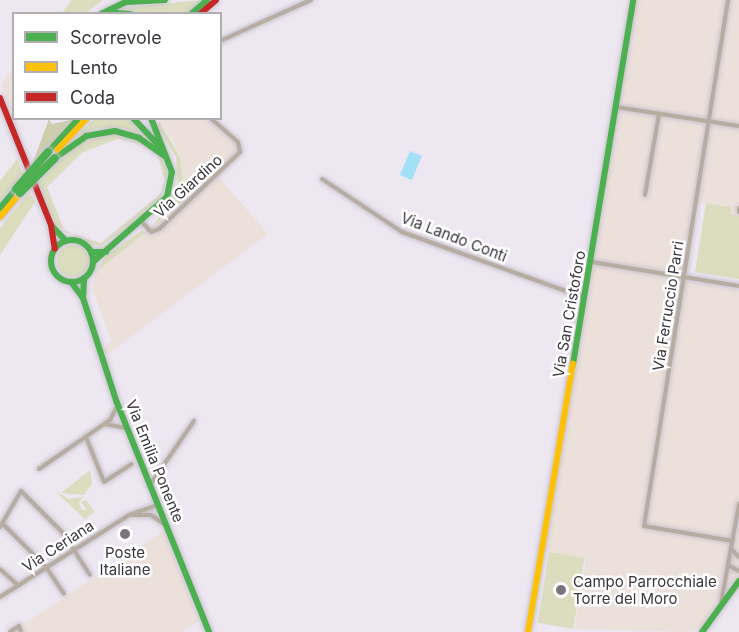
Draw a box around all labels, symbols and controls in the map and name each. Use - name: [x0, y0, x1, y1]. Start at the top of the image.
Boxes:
- legend: [12, 12, 222, 120]
- text: Scorrevole: [70, 27, 162, 48]
- text: Lento: [70, 57, 118, 78]
- text: Coda: [70, 87, 115, 108]
- street label: Via Giardino: [150, 151, 226, 221]
- street label: Via Lando Conti: [398, 209, 510, 265]
- street label: Via Ferruccio Parri: [649, 240, 687, 372]
- street label: Via San Cristoforo: [549, 249, 589, 379]
- street label: Via Emilia Ponente: [122, 397, 188, 525]
- street label: Via Ceriana: [19, 516, 97, 576]
- marker: Poste Italiane: [118, 527, 132, 541]
- place label: Poste Italiane: [100, 543, 150, 578]
- place label: Campo Parrocchiale Torre del Moro: [573, 572, 717, 607]
- marker: Campo Parrocchiale Torre del Moro: [554, 583, 568, 597]

